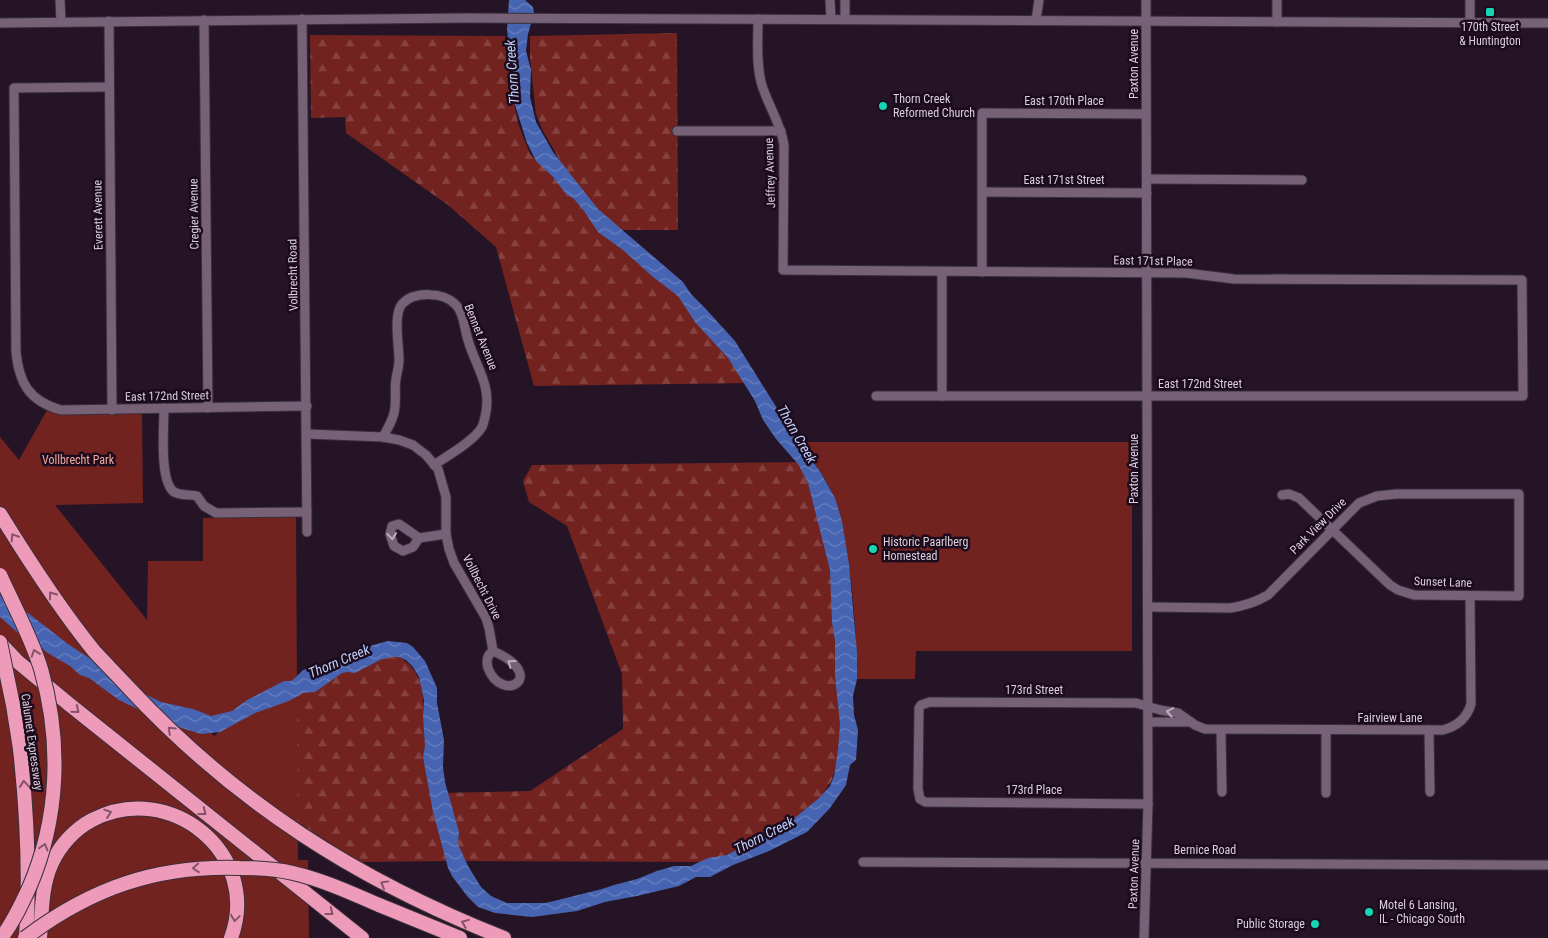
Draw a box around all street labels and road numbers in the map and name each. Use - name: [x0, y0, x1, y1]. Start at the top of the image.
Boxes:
- street label: Paxton Avenue: [1127, 29, 1141, 99]
- street label: East 170th Place: [1024, 94, 1104, 108]
- street label: Jeffrey Avenue: [762, 137, 778, 208]
- street label: East 171st Street: [1023, 173, 1105, 187]
- street label: Cregier Avenue: [186, 178, 202, 250]
- street label: Everett Avenue: [90, 179, 106, 250]
- street label: Volbrecht Road: [285, 239, 301, 311]
- street label: East 171st Place: [1113, 253, 1193, 269]
- street label: Bennet Avenue: [461, 302, 501, 373]
- street label: East 172nd Street: [1158, 377, 1242, 391]
- street label: East 172nd Street: [125, 388, 210, 404]
- street label: Paxton Avenue: [1127, 434, 1141, 504]
- street label: Park View Drive: [1287, 495, 1349, 557]
- street label: Vollbecht Drive: [460, 552, 505, 622]
- street label: Sunset Lane: [1414, 574, 1473, 590]
- street label: 173rd Street: [1005, 683, 1064, 697]
- street label: Calumet Expressway: [18, 693, 46, 791]
- street label: Fairview Lane: [1358, 711, 1423, 725]
- street label: 173rd Place: [1006, 783, 1063, 797]
- street label: Paxton Avenue: [1126, 838, 1142, 909]
- street label: Bernice Road: [1174, 843, 1236, 857]

